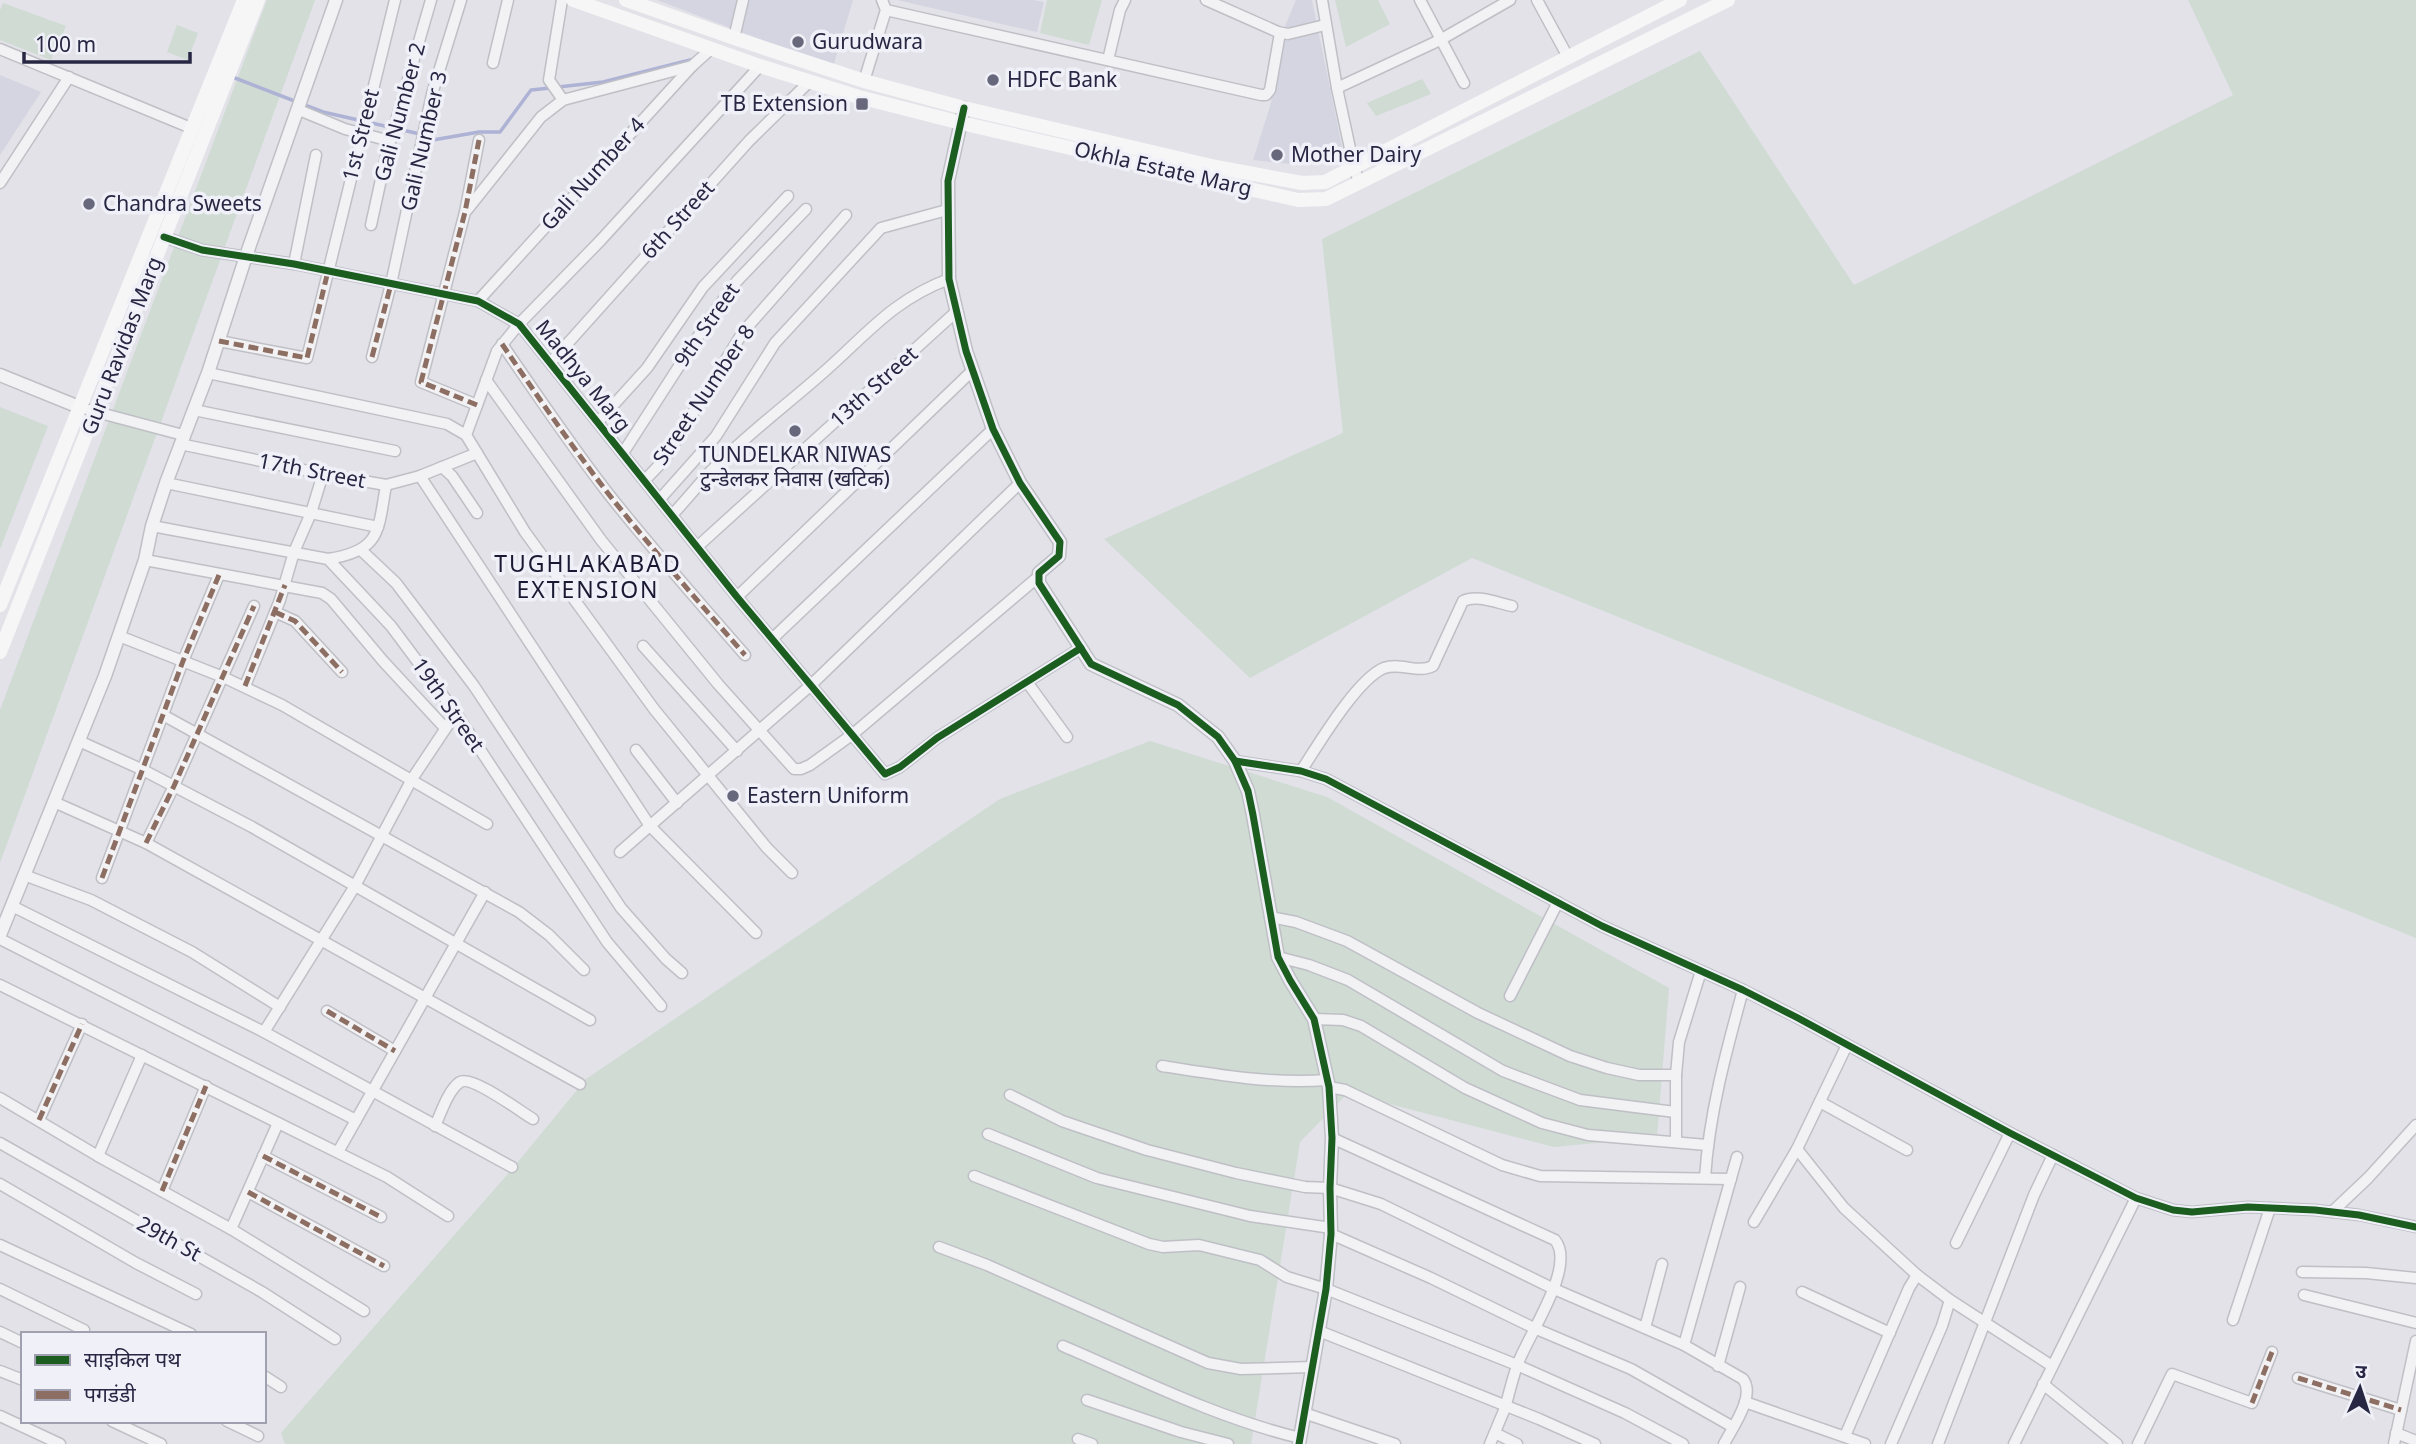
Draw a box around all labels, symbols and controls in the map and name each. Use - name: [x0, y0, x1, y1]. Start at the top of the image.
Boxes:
- scale bar: [24, 21, 191, 65]
- place label: Gurudwara: [812, 27, 923, 55]
- text: 100 m: [35, 30, 96, 58]
- marker: Gurudwara: [790, 34, 806, 50]
- street label: Gali Number 2: [367, 39, 431, 184]
- place label: HDFC Bank: [1007, 65, 1118, 93]
- street label: Gali Number 3: [393, 68, 453, 214]
- marker: HDFC Bank: [985, 72, 1001, 88]
- street label: 1st Street: [335, 85, 385, 184]
- place label: TB Extension: [721, 89, 848, 117]
- marker: TB Extension: [854, 96, 870, 112]
- street label: Gali Number 4: [534, 111, 650, 236]
- street label: Okhla Estate Marg: [1072, 134, 1255, 202]
- place label: Mother Dairy: [1291, 140, 1421, 168]
- marker: Mother Dairy: [1269, 147, 1285, 163]
- street label: 6th Street: [635, 174, 720, 265]
- place label: Chandra Sweets: [103, 189, 262, 217]
- marker: Chandra Sweets: [81, 196, 97, 212]
- street label: Guru Ravidas Marg: [74, 253, 168, 439]
- street label: 9th Street: [667, 276, 746, 372]
- street label: Madhya Marg: [530, 313, 638, 437]
- street label: Street Number 8: [646, 319, 761, 470]
- street label: 13th Street: [824, 339, 923, 433]
- marker: TUNDELKAR NIWAS टुन्डेलकर निवास (खटिक): [787, 423, 803, 439]
- place label: TUNDELKAR NIWAS टुन्डेलकर निवास (खटिक): [699, 440, 891, 492]
- street label: 17th Street: [256, 446, 369, 494]
- district label: TUGHLAKABAD EXTENSION: [494, 547, 682, 605]
- street label: 19th Street: [406, 652, 492, 757]
- place label: Eastern Uniform: [747, 781, 909, 809]
- marker: Eastern Uniform: [725, 788, 741, 804]
- street label: 29th St: [132, 1209, 207, 1267]
- legend: [21, 1332, 266, 1423]
- text: साइकिल पथ: [84, 1345, 181, 1373]
- north arrow: [2325, 1353, 2395, 1423]
- text: उ: [2355, 1358, 2368, 1384]
- text: पगडंडी: [84, 1380, 136, 1408]

